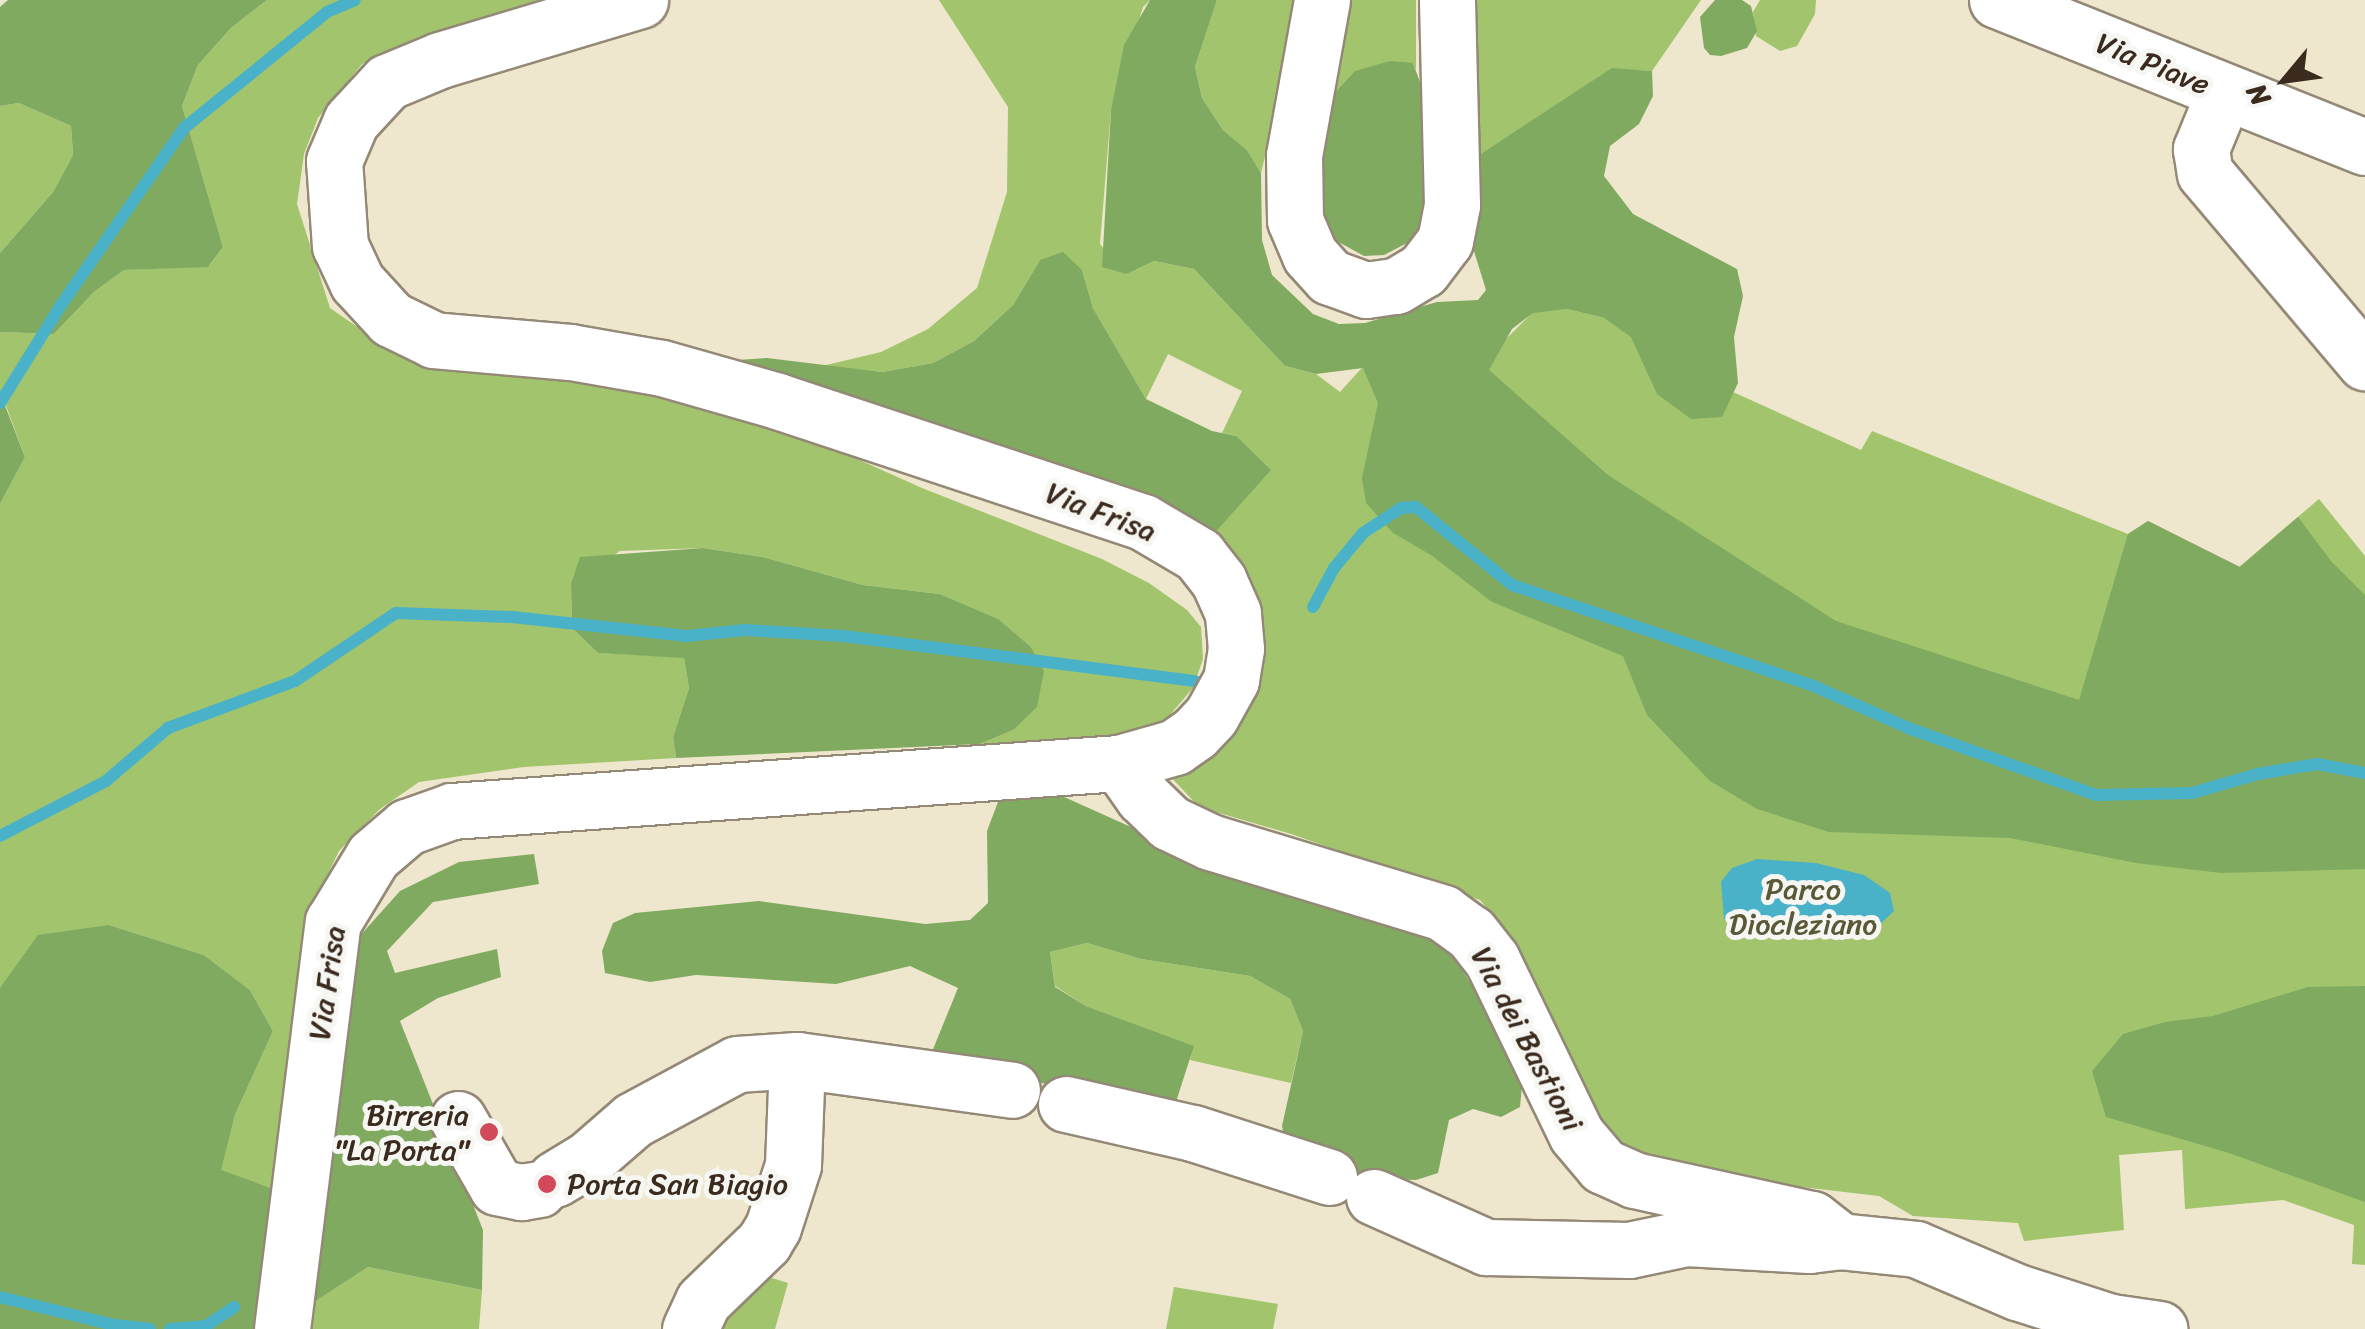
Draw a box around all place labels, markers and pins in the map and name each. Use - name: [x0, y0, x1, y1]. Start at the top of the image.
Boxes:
- place label: Birreria "La Porta": [334, 1097, 469, 1168]
- marker: Birreria "La Porta": [478, 1121, 500, 1143]
- place label: Porta San Biagio: [567, 1166, 788, 1202]
- marker: Porta San Biagio: [536, 1173, 558, 1195]

